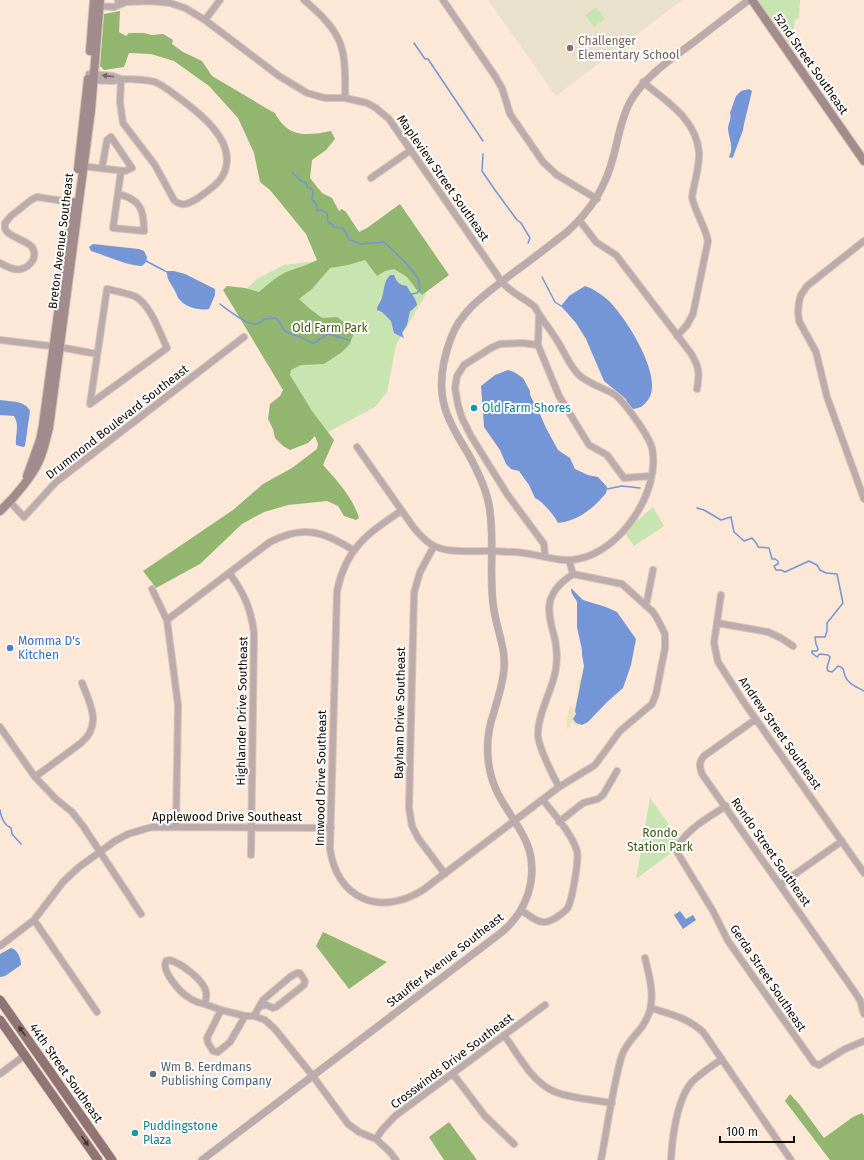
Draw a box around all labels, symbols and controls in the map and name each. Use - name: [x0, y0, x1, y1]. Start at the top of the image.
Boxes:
- street label: 52nd Street Southeast: [771, 11, 851, 118]
- place label: Challenger Elementary School: [578, 34, 680, 62]
- marker: Challenger Elementary School: [565, 43, 575, 53]
- one-way arrow: [102, 73, 114, 79]
- street label: Mapleview Street Southeast: [394, 112, 492, 244]
- street label: Breton Avenue Southeast: [46, 171, 76, 310]
- park label: Old Farm Park: [292, 321, 369, 335]
- street label: Drummond Boulevard Southeast: [43, 362, 192, 482]
- place label: Old Farm Shores: [482, 401, 571, 415]
- marker: Old Farm Shores: [469, 403, 479, 413]
- place label: Momma D's Kitchen: [18, 634, 81, 662]
- street label: Highlander Drive Southeast: [234, 636, 250, 786]
- marker: Momma D's Kitchen: [5, 643, 15, 653]
- street label: Bayham Drive Southeast: [392, 646, 408, 779]
- street label: Andrew Street Southeast: [736, 674, 825, 792]
- street label: Innwood Drive Southeast: [313, 709, 329, 846]
- street label: Rondo Street Southeast: [728, 795, 814, 909]
- street label: Applewood Drive Southeast: [152, 810, 303, 824]
- park label: Rondo Station Park: [627, 826, 694, 854]
- street label: Stauffer Avenue Southeast: [384, 910, 507, 1010]
- street label: Gerda Street Southeast: [727, 922, 809, 1035]
- street label: Crosswinds Drive Southeast: [388, 1010, 517, 1112]
- street label: 44th Street Southeast: [27, 1021, 106, 1126]
- one-way arrow: [18, 1026, 26, 1036]
- place label: Wm B. Eerdmans Publishing Company: [161, 1060, 271, 1088]
- marker: Wm B. Eerdmans Publishing Company: [148, 1069, 158, 1079]
- scale bar: [720, 1118, 794, 1144]
- place label: Puddingstone Plaza: [143, 1119, 218, 1147]
- text: 100 m: [726, 1125, 758, 1139]
- marker: Puddingstone Plaza: [130, 1128, 140, 1138]
- one-way arrow: [81, 1136, 89, 1146]

